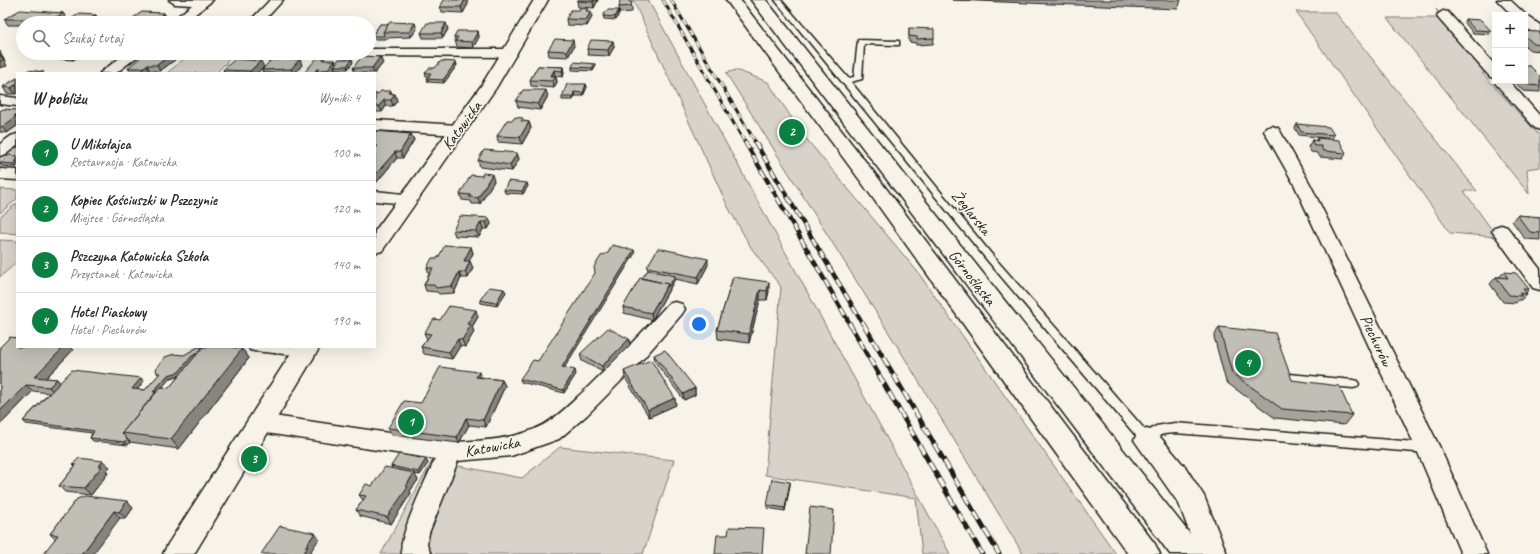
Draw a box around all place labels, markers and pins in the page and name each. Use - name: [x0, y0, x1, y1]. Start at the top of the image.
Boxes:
- pin: 2: [779, 117, 805, 147]
- pin: 4: [1235, 348, 1261, 378]
- pin: 1: [398, 407, 424, 437]
- pin: 3: [241, 444, 267, 474]

